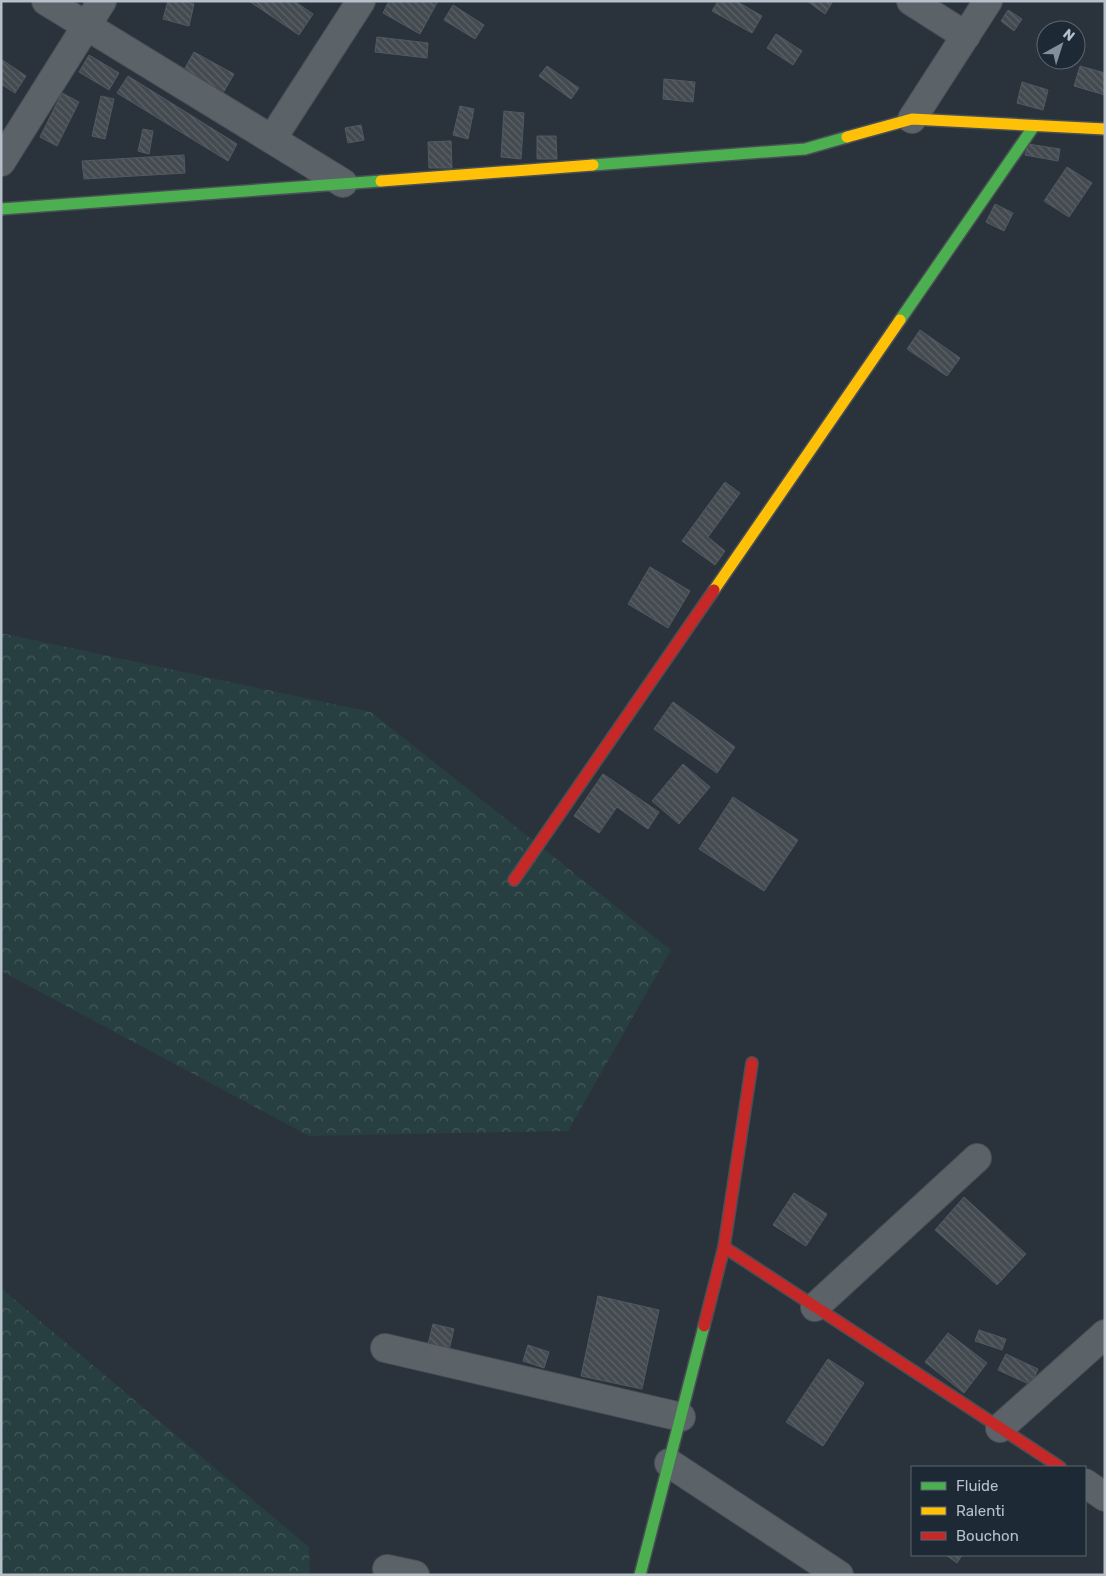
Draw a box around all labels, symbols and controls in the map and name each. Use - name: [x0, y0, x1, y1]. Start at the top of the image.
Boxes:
- north arrow: [1036, 20, 1086, 70]
- text: N: [1060, 26, 1078, 45]
- legend: [911, 1466, 1086, 1556]
- text: Fluide: [956, 1477, 998, 1495]
- text: Ralenti: [956, 1502, 1005, 1520]
- text: Bouchon: [956, 1527, 1019, 1545]

